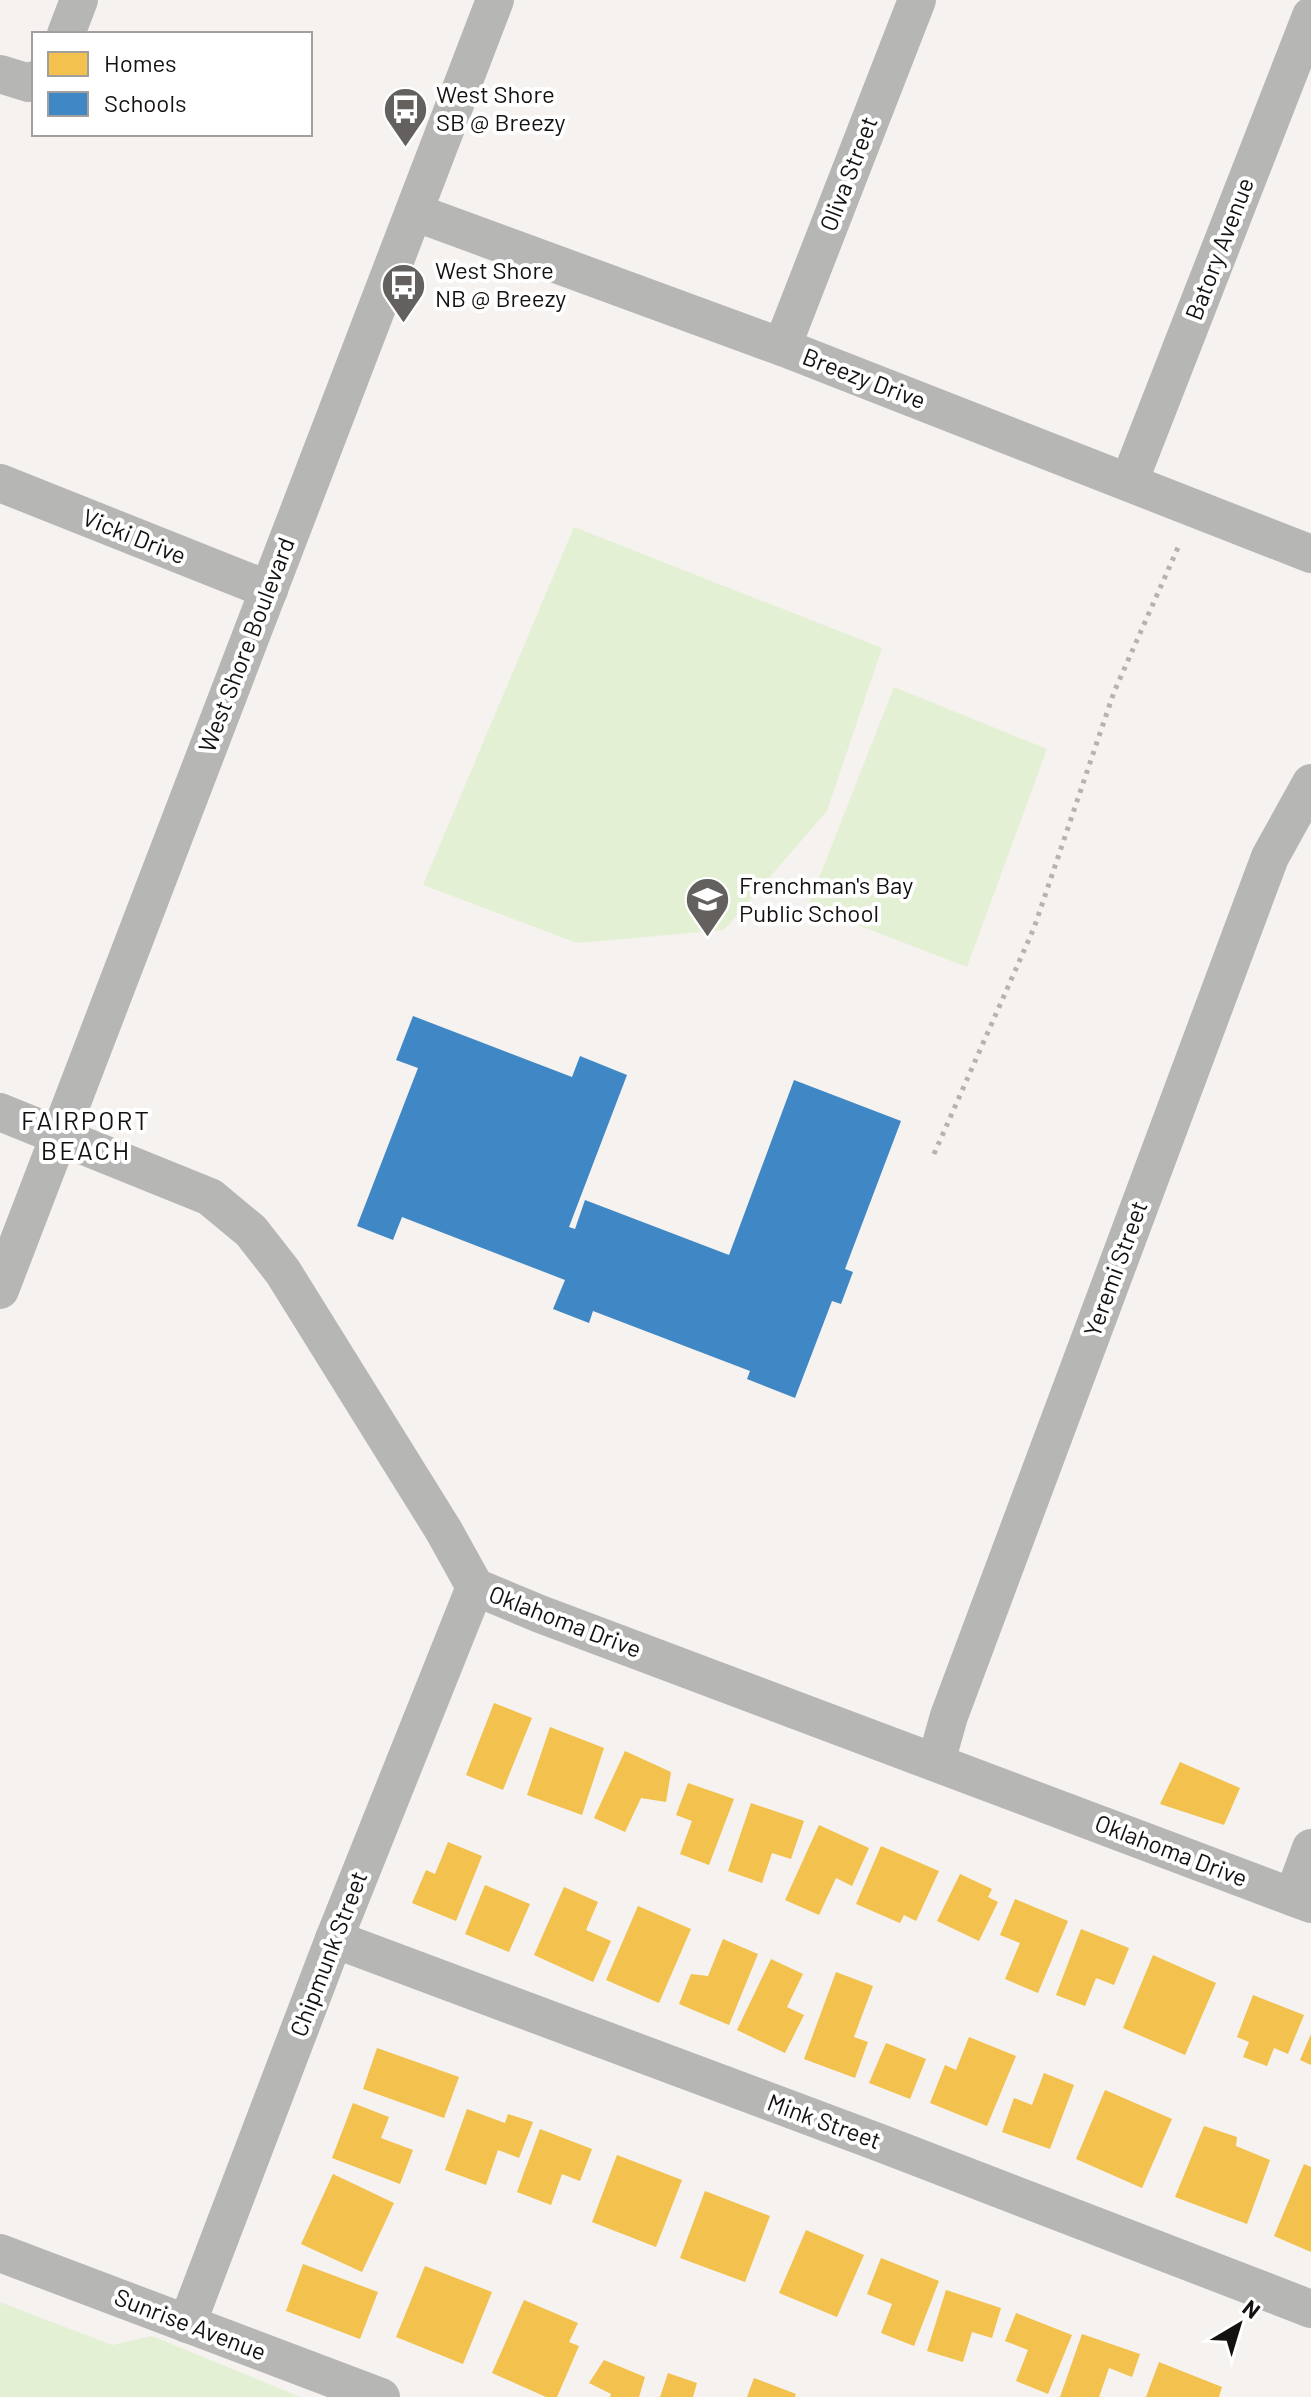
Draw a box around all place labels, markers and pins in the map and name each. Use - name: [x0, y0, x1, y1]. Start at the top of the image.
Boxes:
- place label: West Shore SB @ Breezy: [436, 79, 566, 136]
- bus stop icon: West Shore SB @ Breezy: [381, 85, 429, 148]
- place label: West Shore NB @ Breezy: [435, 255, 566, 312]
- bus stop icon: West Shore NB @ Breezy: [380, 261, 428, 324]
- place label: Frenchman's Bay Public School: [739, 870, 913, 927]
- school or university icon: Frenchman's Bay Public School: [684, 876, 732, 939]

